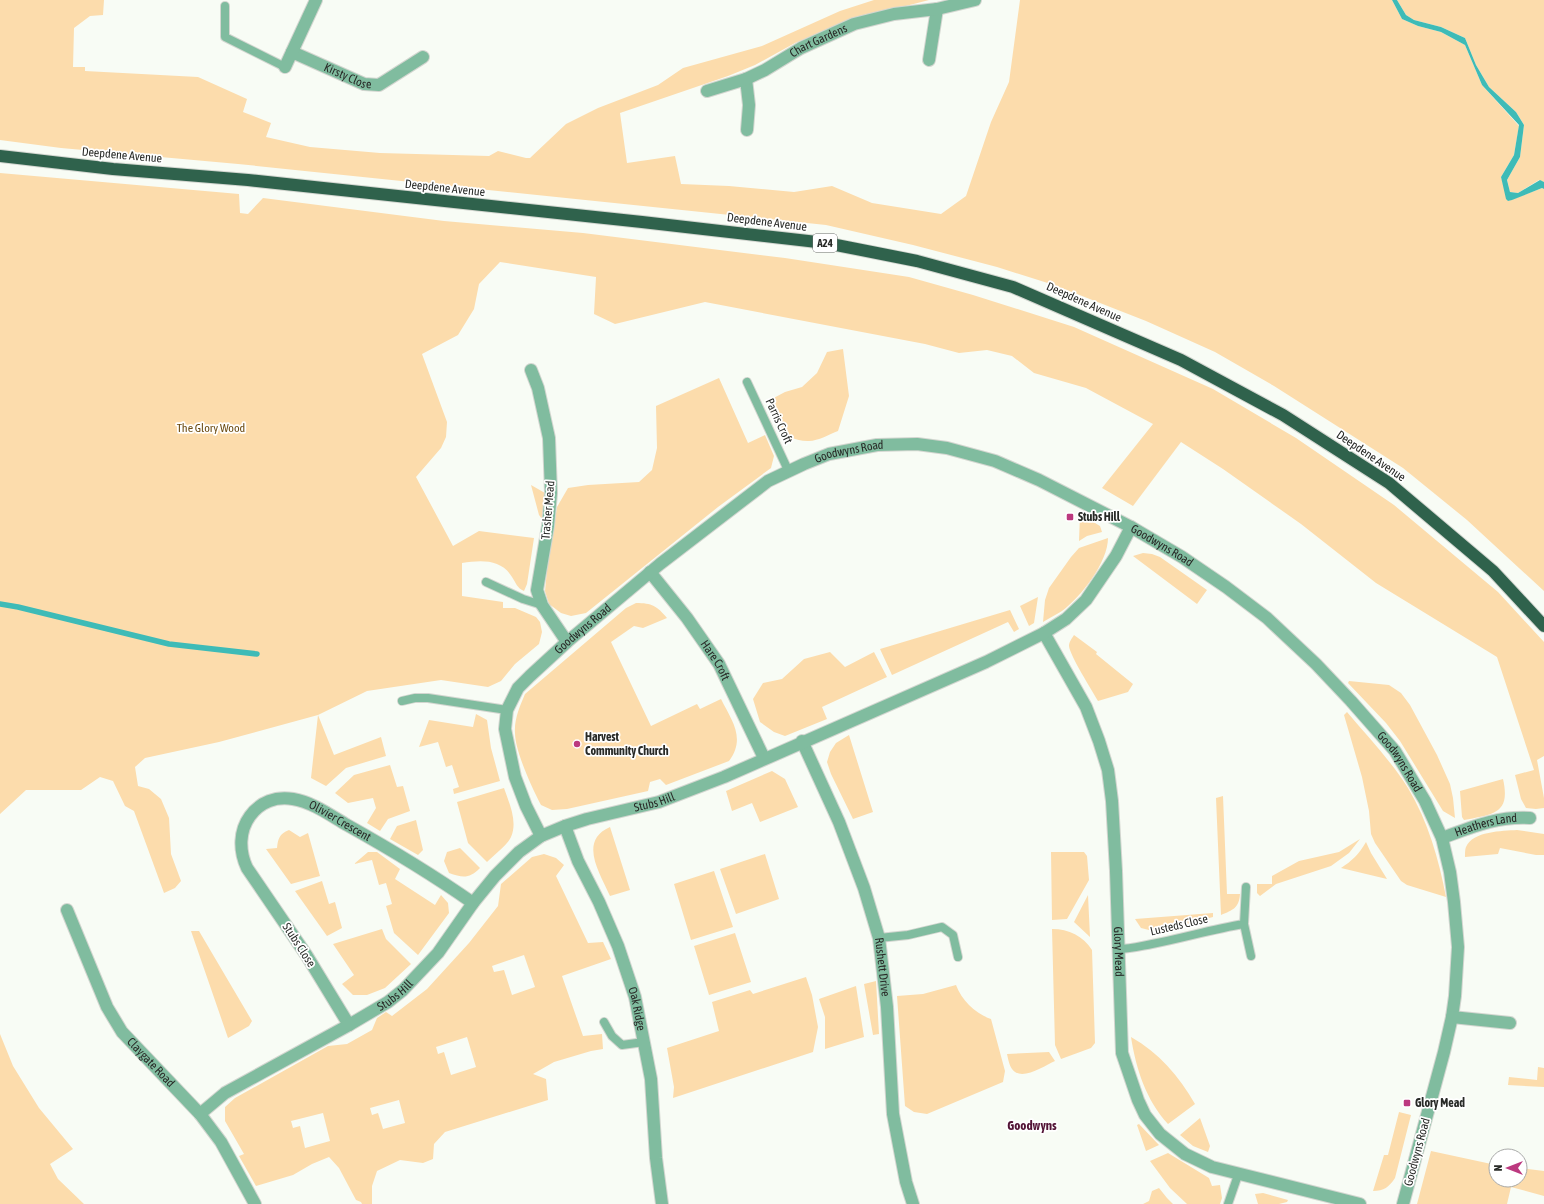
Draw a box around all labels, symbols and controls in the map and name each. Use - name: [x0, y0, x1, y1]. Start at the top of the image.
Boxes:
- street label: Chart Gardens: [787, 21, 849, 60]
- street label: Kirsty Close: [322, 60, 372, 91]
- street label: Deepdene Avenue: [81, 145, 163, 165]
- street label: Deepdene Avenue: [404, 177, 486, 199]
- street label: Deepdene Avenue: [726, 210, 808, 234]
- road number: A24: [813, 234, 837, 252]
- street label: Deepdene Avenue: [1044, 279, 1124, 325]
- street label: Parris Croft: [762, 396, 796, 446]
- park label: The Glory Wood: [177, 421, 245, 435]
- street label: Deepdene Avenue: [1334, 428, 1408, 484]
- street label: Goodwyns Road: [813, 438, 884, 466]
- street label: Trasher Mead: [538, 480, 558, 540]
- place label: Stubs Hill: [1078, 510, 1121, 524]
- marker: Stubs Hill: [1065, 512, 1075, 522]
- street label: Goodwyns Road: [1128, 521, 1196, 570]
- street label: Goodwyns Road: [552, 601, 614, 657]
- street label: Hare Croft: [698, 638, 733, 683]
- street label: Goodwyns Road: [1374, 729, 1425, 795]
- place label: Harvest Community Church: [585, 730, 669, 758]
- marker: Harvest Community Church: [572, 739, 582, 749]
- street label: Stubs Hill: [632, 789, 678, 815]
- street label: Olivier Crescent: [307, 798, 374, 844]
- street label: Heathers Land: [1453, 811, 1517, 840]
- street label: Lusteds Close: [1149, 912, 1209, 938]
- street label: Stubs Close: [280, 920, 318, 970]
- street label: Glory Mead: [1111, 926, 1126, 977]
- street label: Rushett Drive: [872, 937, 893, 997]
- street label: Stubs Hill: [375, 976, 417, 1014]
- street label: Oak Ridge: [625, 985, 648, 1032]
- street label: Claygate Road: [124, 1035, 178, 1090]
- place label: Glory Mead: [1415, 1096, 1465, 1110]
- marker: Glory Mead: [1402, 1098, 1412, 1108]
- street label: Goodwyns Road: [1401, 1116, 1433, 1188]
- district label: Goodwyns: [1007, 1118, 1057, 1133]
- north arrow: [1488, 1148, 1528, 1188]
- text: N: [1492, 1165, 1504, 1171]

